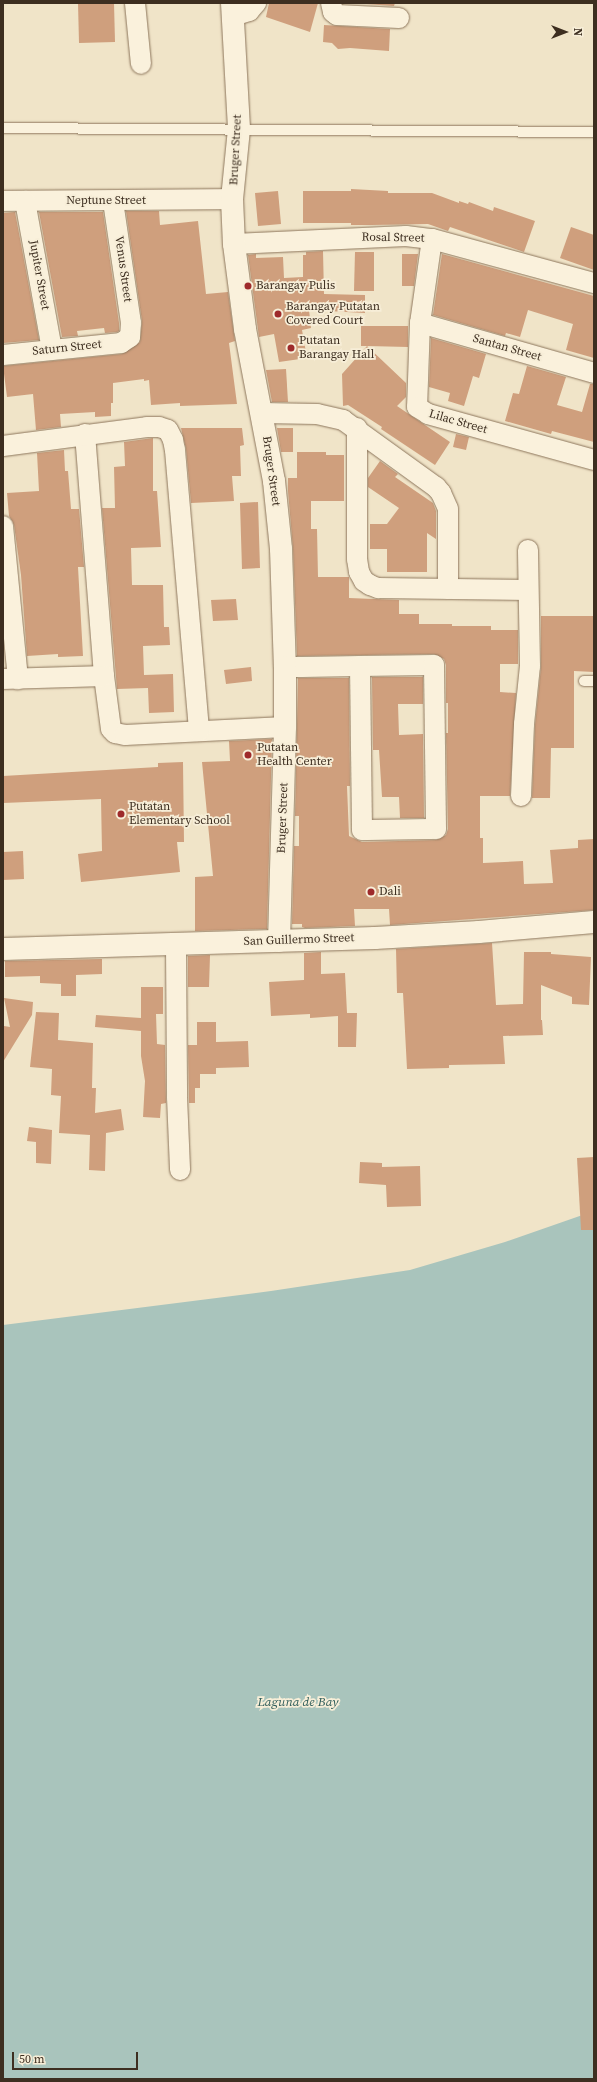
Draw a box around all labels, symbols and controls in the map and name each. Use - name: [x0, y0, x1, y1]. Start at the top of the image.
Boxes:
- north arrow: [545, 12, 585, 52]
- text: N: [570, 28, 585, 36]
- street label: Bruger Street: [227, 114, 245, 186]
- street label: Neptune Street: [66, 194, 146, 208]
- street label: Rosal Street: [361, 230, 425, 246]
- street label: Venus Street: [111, 235, 135, 303]
- street label: Jupiter Street: [26, 239, 52, 311]
- place label: Barangay Pulis: [256, 279, 335, 293]
- marker: Barangay Pulis: [243, 281, 253, 291]
- place label: Barangay Putatan Covered Court: [286, 300, 380, 328]
- marker: Barangay Putatan Covered Court: [273, 309, 283, 319]
- street label: Santan Street: [471, 331, 543, 365]
- place label: Putatan Barangay Hall: [299, 334, 374, 362]
- street label: Saturn Street: [32, 337, 102, 359]
- marker: Putatan Barangay Hall: [286, 343, 296, 353]
- street label: Lilac Street: [427, 407, 489, 437]
- street label: Bruger Street: [259, 435, 283, 507]
- place label: Putatan Health Center: [257, 741, 332, 769]
- marker: Putatan Health Center: [242, 749, 254, 761]
- street label: Bruger Street: [275, 782, 291, 854]
- place label: Putatan Elementary School: [129, 800, 230, 828]
- marker: Putatan Elementary School: [116, 809, 126, 819]
- place label: Dali: [379, 885, 401, 899]
- marker: Dali: [366, 887, 376, 897]
- street label: San Guillermo Street: [243, 931, 355, 949]
- water label: Laguna de Bay: [257, 1694, 339, 1710]
- scale bar: [14, 2044, 140, 2070]
- text: 50 m: [19, 2051, 45, 2067]

